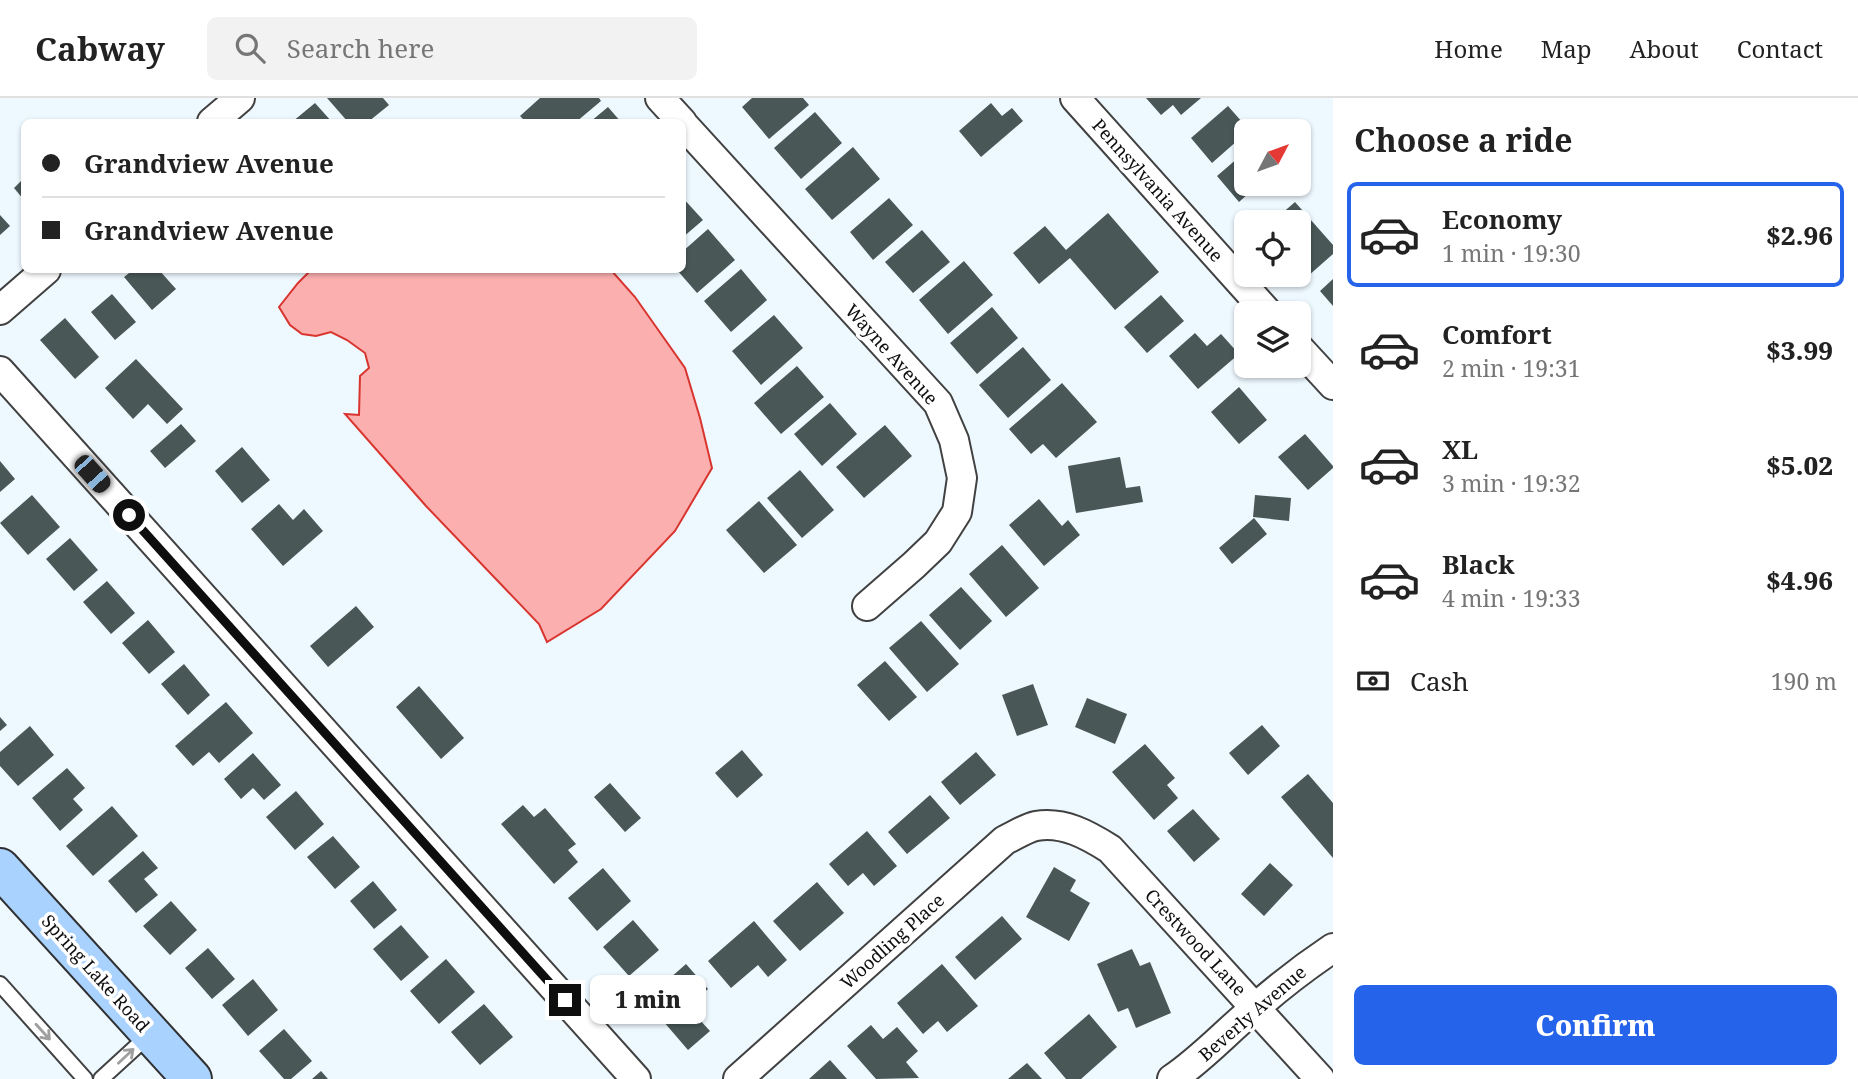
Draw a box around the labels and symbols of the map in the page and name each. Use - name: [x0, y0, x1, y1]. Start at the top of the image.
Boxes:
- street label: Pennsylvania Avenue: [1087, 113, 1229, 267]
- north arrow: [1234, 119, 1311, 196]
- street label: Wayne Avenue: [840, 298, 944, 410]
- car: [71, 451, 114, 497]
- route start: [113, 499, 145, 531]
- street label: Crestwood Lane: [1140, 883, 1252, 1001]
- street label: Woodling Place: [835, 888, 949, 994]
- street label: Spring Lake Road: [37, 909, 155, 1037]
- street label: Beverly Avenue: [1193, 960, 1311, 1066]
- callout: 1 min: [590, 976, 705, 1024]
- route end: [549, 984, 581, 1016]
- one-way arrow: [34, 1023, 51, 1040]
- one-way arrow: [117, 1048, 135, 1064]

